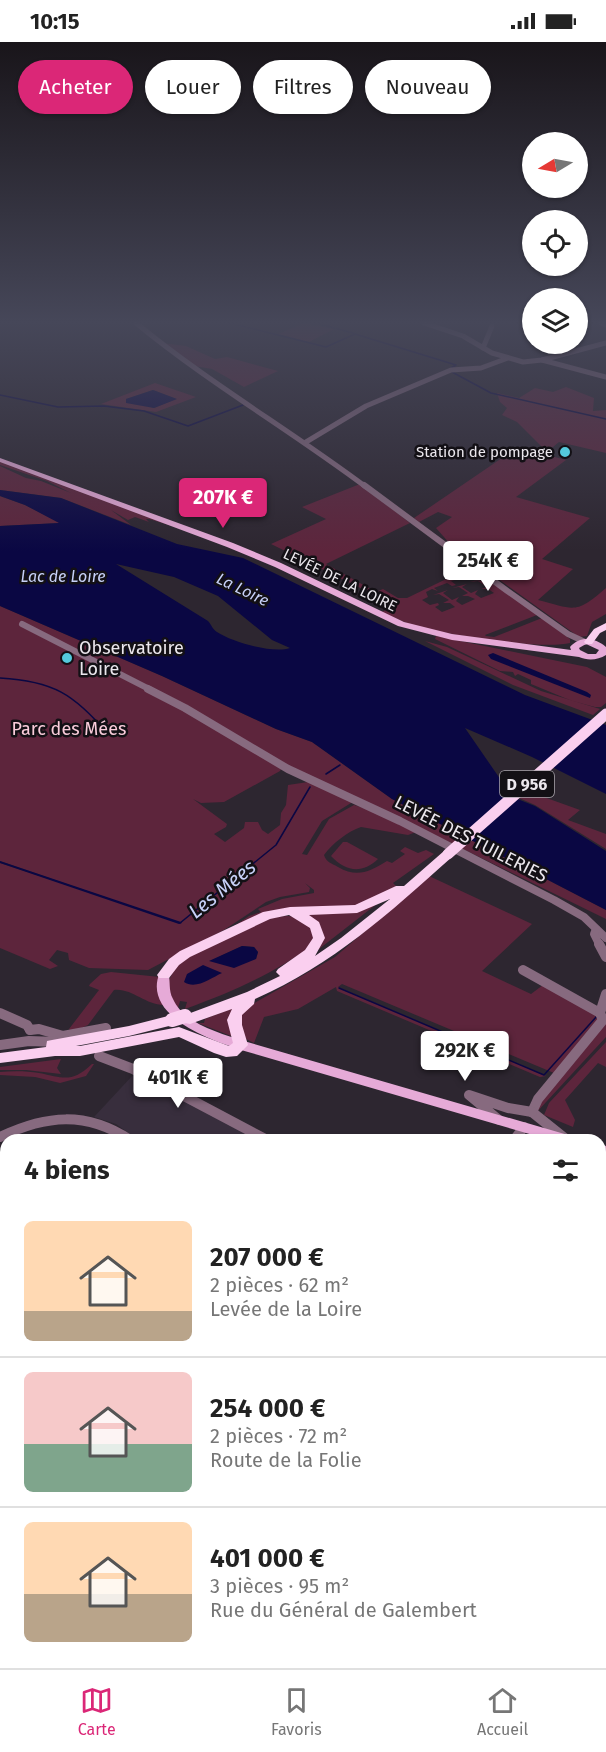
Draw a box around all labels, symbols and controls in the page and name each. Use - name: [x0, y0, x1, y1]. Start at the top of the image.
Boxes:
- text: 10:15: [30, 8, 80, 35]
- chip: Acheter: [18, 60, 133, 114]
- chip: Louer: [145, 60, 241, 114]
- chip: Filtres: [253, 60, 353, 114]
- chip: Nouveau: [365, 60, 491, 114]
- north arrow: [522, 132, 588, 198]
- map controls: [522, 132, 588, 354]
- button: locate: [522, 210, 588, 276]
- button: layers: [522, 288, 588, 354]
- place label: Station de pompage: [416, 443, 553, 461]
- marker: Station de pompage: [558, 445, 572, 459]
- pin: 207K €: [174, 478, 272, 529]
- text: 207K €: [193, 485, 253, 509]
- pin: 254K €: [439, 541, 537, 592]
- street label: LEVÉE DE LA LOIRE: [280, 545, 400, 615]
- text: 254K €: [457, 548, 519, 572]
- water label: Lac de Loire: [20, 567, 106, 586]
- water label: La Loire: [214, 569, 272, 610]
- place label: Observatoire Loire: [79, 637, 184, 680]
- marker: Observatoire Loire: [60, 651, 74, 665]
- park label: Parc des Mées: [12, 718, 126, 740]
- road number: D 956: [500, 771, 554, 797]
- street label: LEVÉE DES TUILERIES: [391, 790, 552, 887]
- water label: Les Mées: [184, 855, 260, 923]
- pin: 292K €: [416, 1031, 514, 1082]
- text: 292K €: [435, 1038, 495, 1062]
- pin: 401K €: [129, 1058, 227, 1109]
- text: 401K €: [147, 1065, 209, 1089]
- icon: filters: [549, 1154, 582, 1187]
- text: 4 biens: [24, 1155, 110, 1186]
- text: 207 000 €: [210, 1242, 324, 1273]
- icon: home: [72, 1245, 144, 1317]
- text: 2 pièces · 62 m²: [210, 1273, 349, 1297]
- text: Levée de la Loire: [210, 1297, 362, 1321]
- text: 254 000 €: [210, 1393, 325, 1424]
- icon: home: [72, 1396, 144, 1468]
- text: 2 pièces · 72 m²: [210, 1424, 347, 1448]
- text: Route de la Folie: [210, 1448, 362, 1472]
- text: 401 000 €: [210, 1543, 325, 1574]
- icon: home: [72, 1546, 144, 1618]
- text: 3 pièces · 95 m²: [210, 1574, 349, 1598]
- text: Rue du Général de Galembert: [210, 1598, 477, 1622]
- tab: Carte: [78, 1684, 116, 1739]
- tab: Favoris: [271, 1684, 322, 1739]
- tab: Accueil: [477, 1684, 528, 1739]

